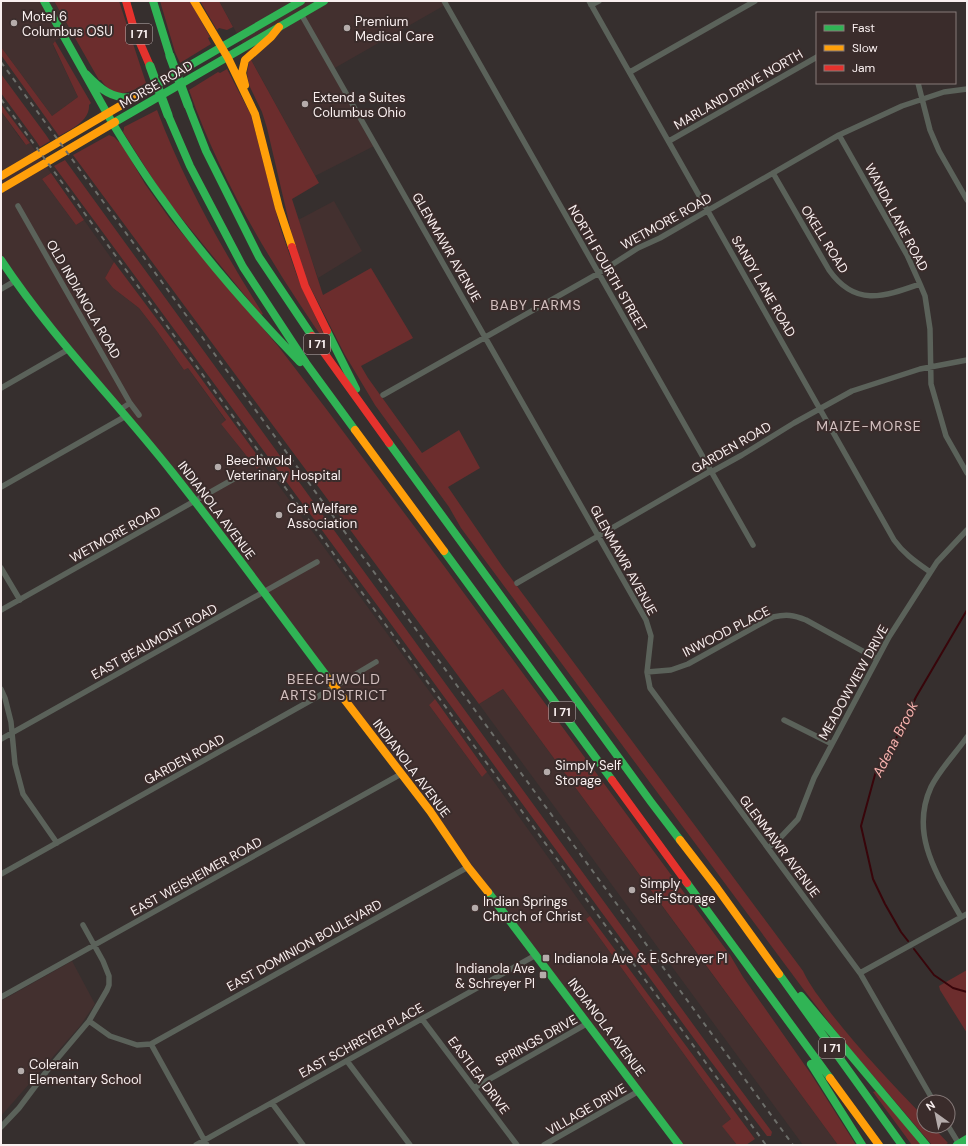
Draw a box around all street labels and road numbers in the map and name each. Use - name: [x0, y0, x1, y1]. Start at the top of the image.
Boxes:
- road number: I 71: [126, 24, 152, 44]
- street label: MARLAND DRIVE NORTH: [671, 46, 806, 133]
- street label: MORSE ROAD: [117, 57, 196, 112]
- street label: WANDA LANE ROAD: [861, 160, 932, 274]
- street label: GLENMAWR AVENUE: [408, 189, 485, 305]
- street label: WETMORE ROAD: [618, 189, 715, 253]
- street label: NORTH FOURTH STREET: [564, 202, 651, 335]
- street label: OKELL ROAD: [797, 202, 852, 276]
- street label: SANDY LANE ROAD: [728, 232, 800, 340]
- street label: OLD INDIANOLA ROAD: [43, 237, 125, 362]
- road number: I 71: [304, 334, 330, 354]
- street label: GARDEN ROAD: [688, 418, 774, 477]
- street label: INDIANOLA AVENUE: [174, 458, 259, 563]
- street label: WETMORE ROAD: [67, 502, 164, 566]
- street label: GLENMAWR AVENUE: [586, 502, 661, 618]
- street label: EAST BEAUMONT ROAD: [88, 600, 220, 683]
- street label: INWOOD PLACE: [680, 602, 773, 661]
- street label: MEADOWVIEW DRIVE: [815, 622, 892, 743]
- road number: I 71: [549, 702, 575, 722]
- street label: INDIANOLA AVENUE: [369, 716, 454, 821]
- street label: GARDEN ROAD: [141, 730, 228, 789]
- street label: GLENMAWR AVENUE: [736, 792, 824, 901]
- street label: EAST WEISHEIMER ROAD: [127, 833, 265, 920]
- street label: EAST DOMINION BOULEVARD: [224, 896, 385, 995]
- street label: INDIANOLA AVENUE: [564, 975, 649, 1080]
- street label: EAST SCHREYER PLACE: [296, 999, 427, 1082]
- street label: SPRINGS DRIVE: [492, 1011, 580, 1070]
- street label: EASTLEA DRIVE: [444, 1033, 513, 1117]
- road number: I 71: [819, 1038, 845, 1058]
- street label: VILLAGE DRIVE: [543, 1080, 629, 1139]

